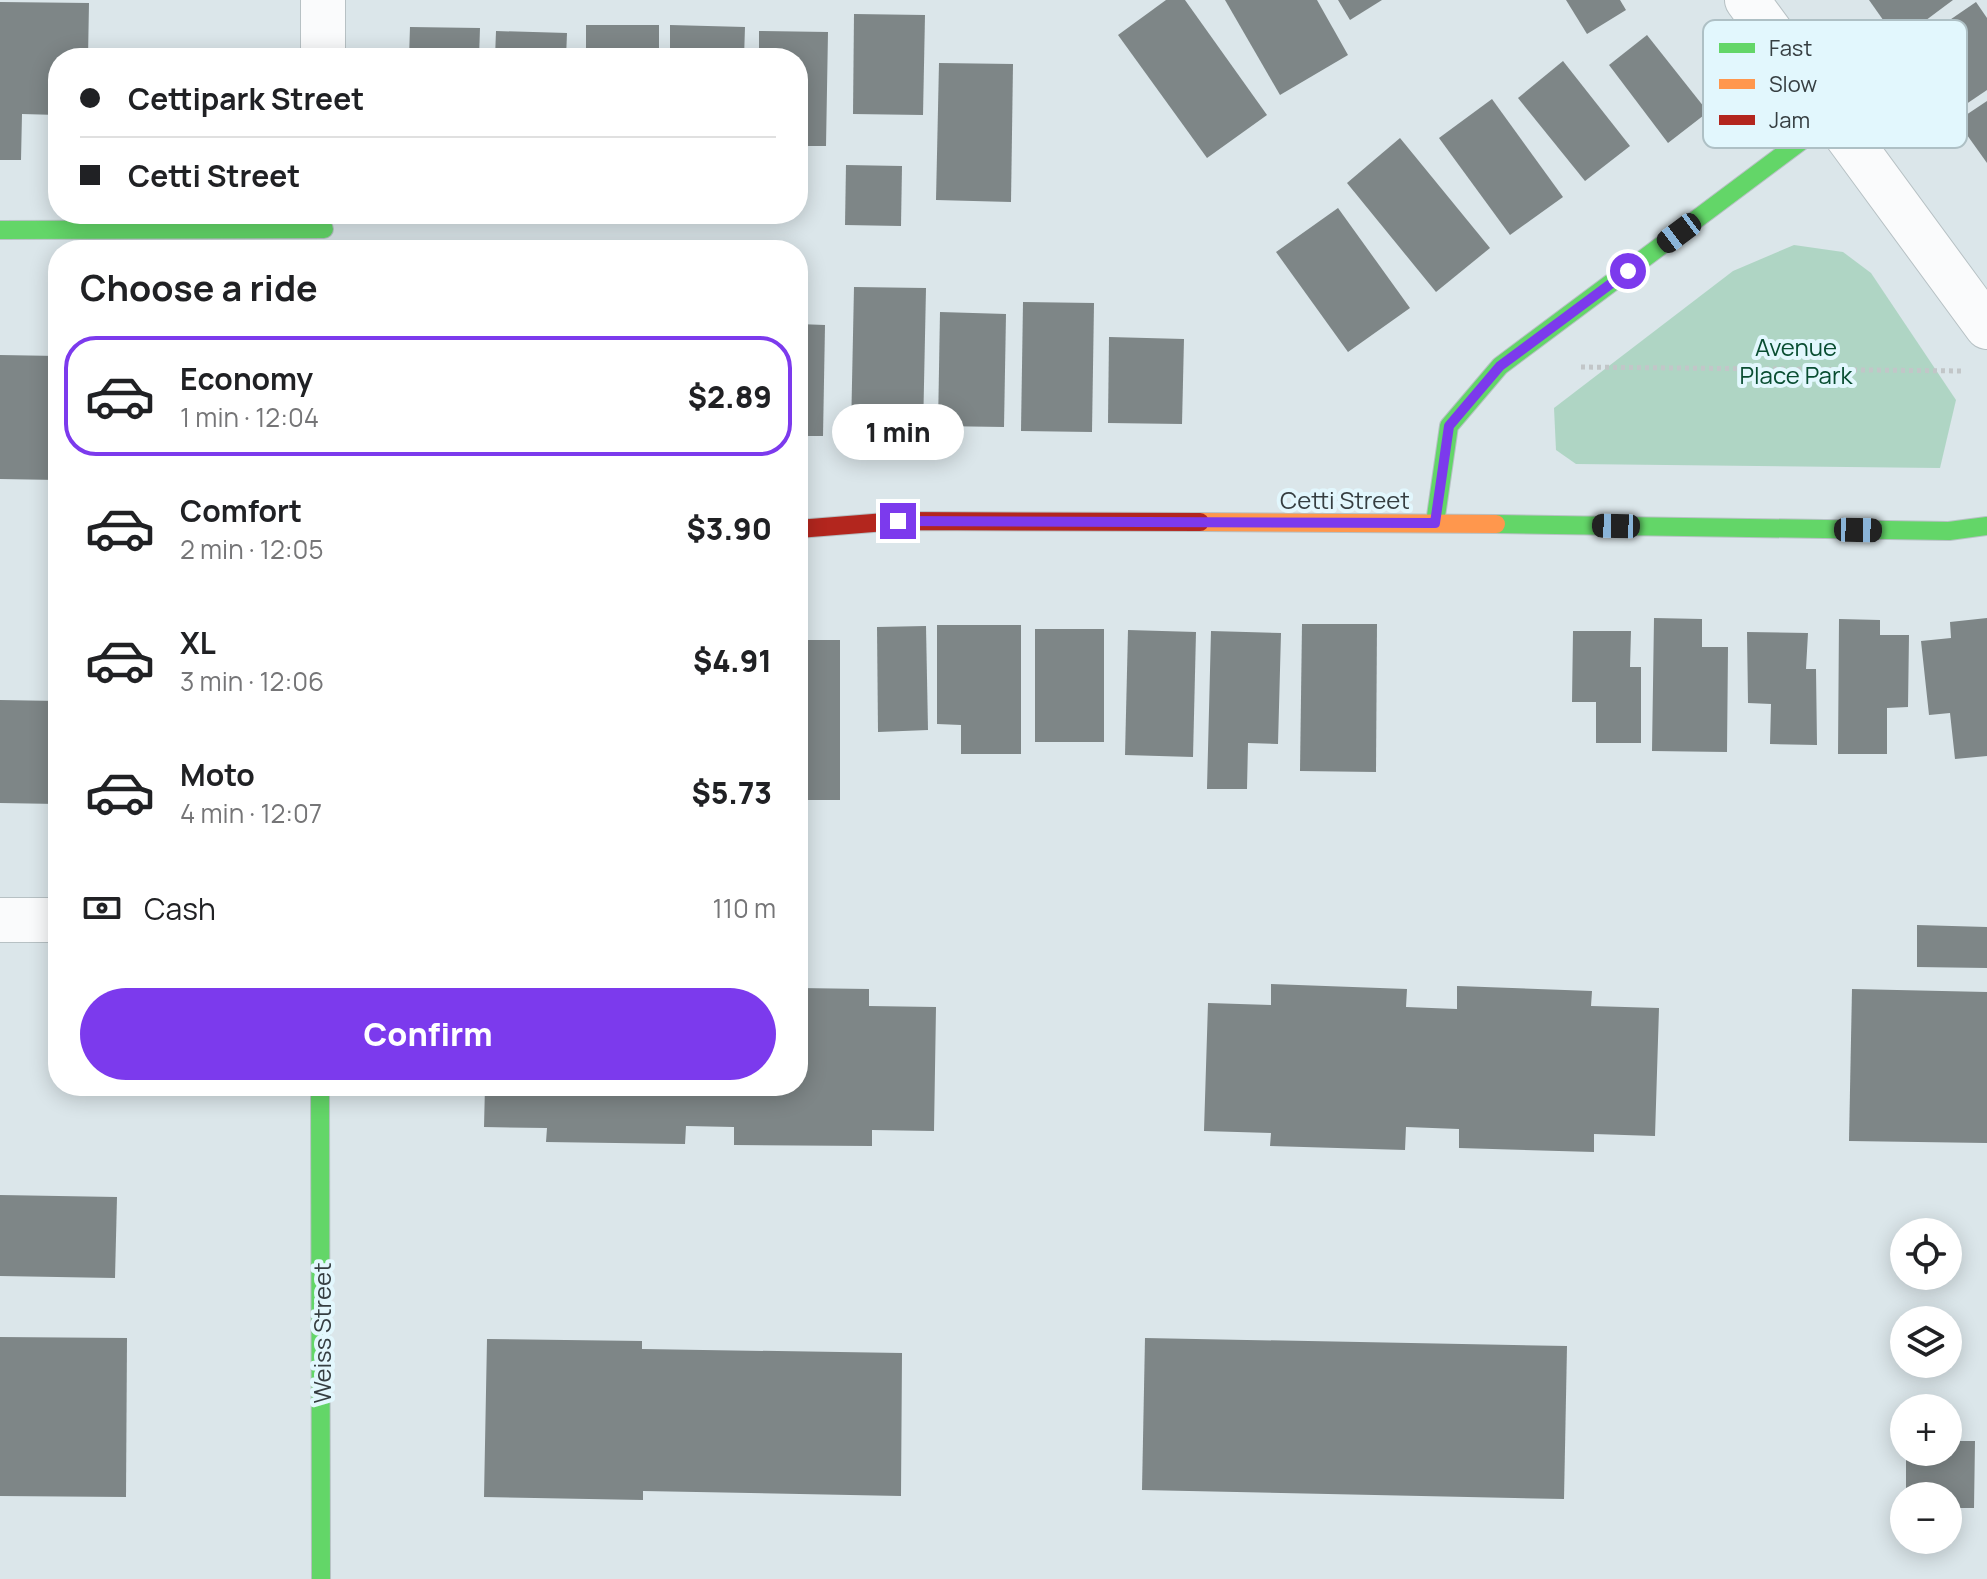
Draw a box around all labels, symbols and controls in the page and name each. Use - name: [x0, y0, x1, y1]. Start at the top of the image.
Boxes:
- legend: [1703, 20, 1967, 148]
- text: Fast: [1769, 33, 1812, 63]
- text: Slow: [1769, 69, 1817, 99]
- text: Cettipark Street: [128, 78, 364, 119]
- text: Jam: [1769, 105, 1810, 135]
- text: Cetti Street: [128, 155, 300, 196]
- car: [1653, 209, 1705, 257]
- route start: [1610, 253, 1646, 289]
- text: Choose a ride: [80, 263, 318, 312]
- park label: Avenue Place Park: [1739, 330, 1854, 391]
- text: Economy: [180, 358, 313, 399]
- icon: car: [84, 360, 156, 432]
- text: $2.89: [688, 376, 772, 417]
- text: 1 min · 12:04: [180, 399, 319, 435]
- callout: 1 min: [832, 405, 964, 461]
- text: 1 min: [865, 414, 931, 450]
- street label: Cetti Street: [1280, 483, 1410, 516]
- text: Comfort: [180, 490, 302, 531]
- icon: car: [84, 492, 156, 564]
- route end: [880, 503, 916, 539]
- text: $3.90: [687, 508, 772, 549]
- car: [1592, 514, 1640, 538]
- car: [1834, 518, 1882, 542]
- text: 2 min · 12:05: [180, 531, 323, 567]
- text: XL: [180, 622, 216, 663]
- icon: car: [84, 624, 156, 696]
- text: $4.91: [693, 640, 772, 681]
- text: 3 min · 12:06: [180, 663, 324, 699]
- text: Moto: [180, 754, 255, 795]
- icon: car: [84, 756, 156, 828]
- text: $5.73: [691, 772, 772, 813]
- text: 4 min · 12:07: [180, 795, 322, 831]
- icon: cash: [80, 886, 124, 930]
- text: Cash: [144, 888, 216, 929]
- text: 110 m: [713, 890, 776, 926]
- button: Confirm: [80, 988, 776, 1080]
- map controls: [1890, 1218, 1962, 1554]
- button: locate: [1890, 1218, 1962, 1290]
- street label: Weiss Street: [305, 1262, 338, 1404]
- button: layers: [1890, 1306, 1962, 1378]
- button: +: [1890, 1394, 1962, 1466]
- button: −: [1890, 1482, 1962, 1554]

